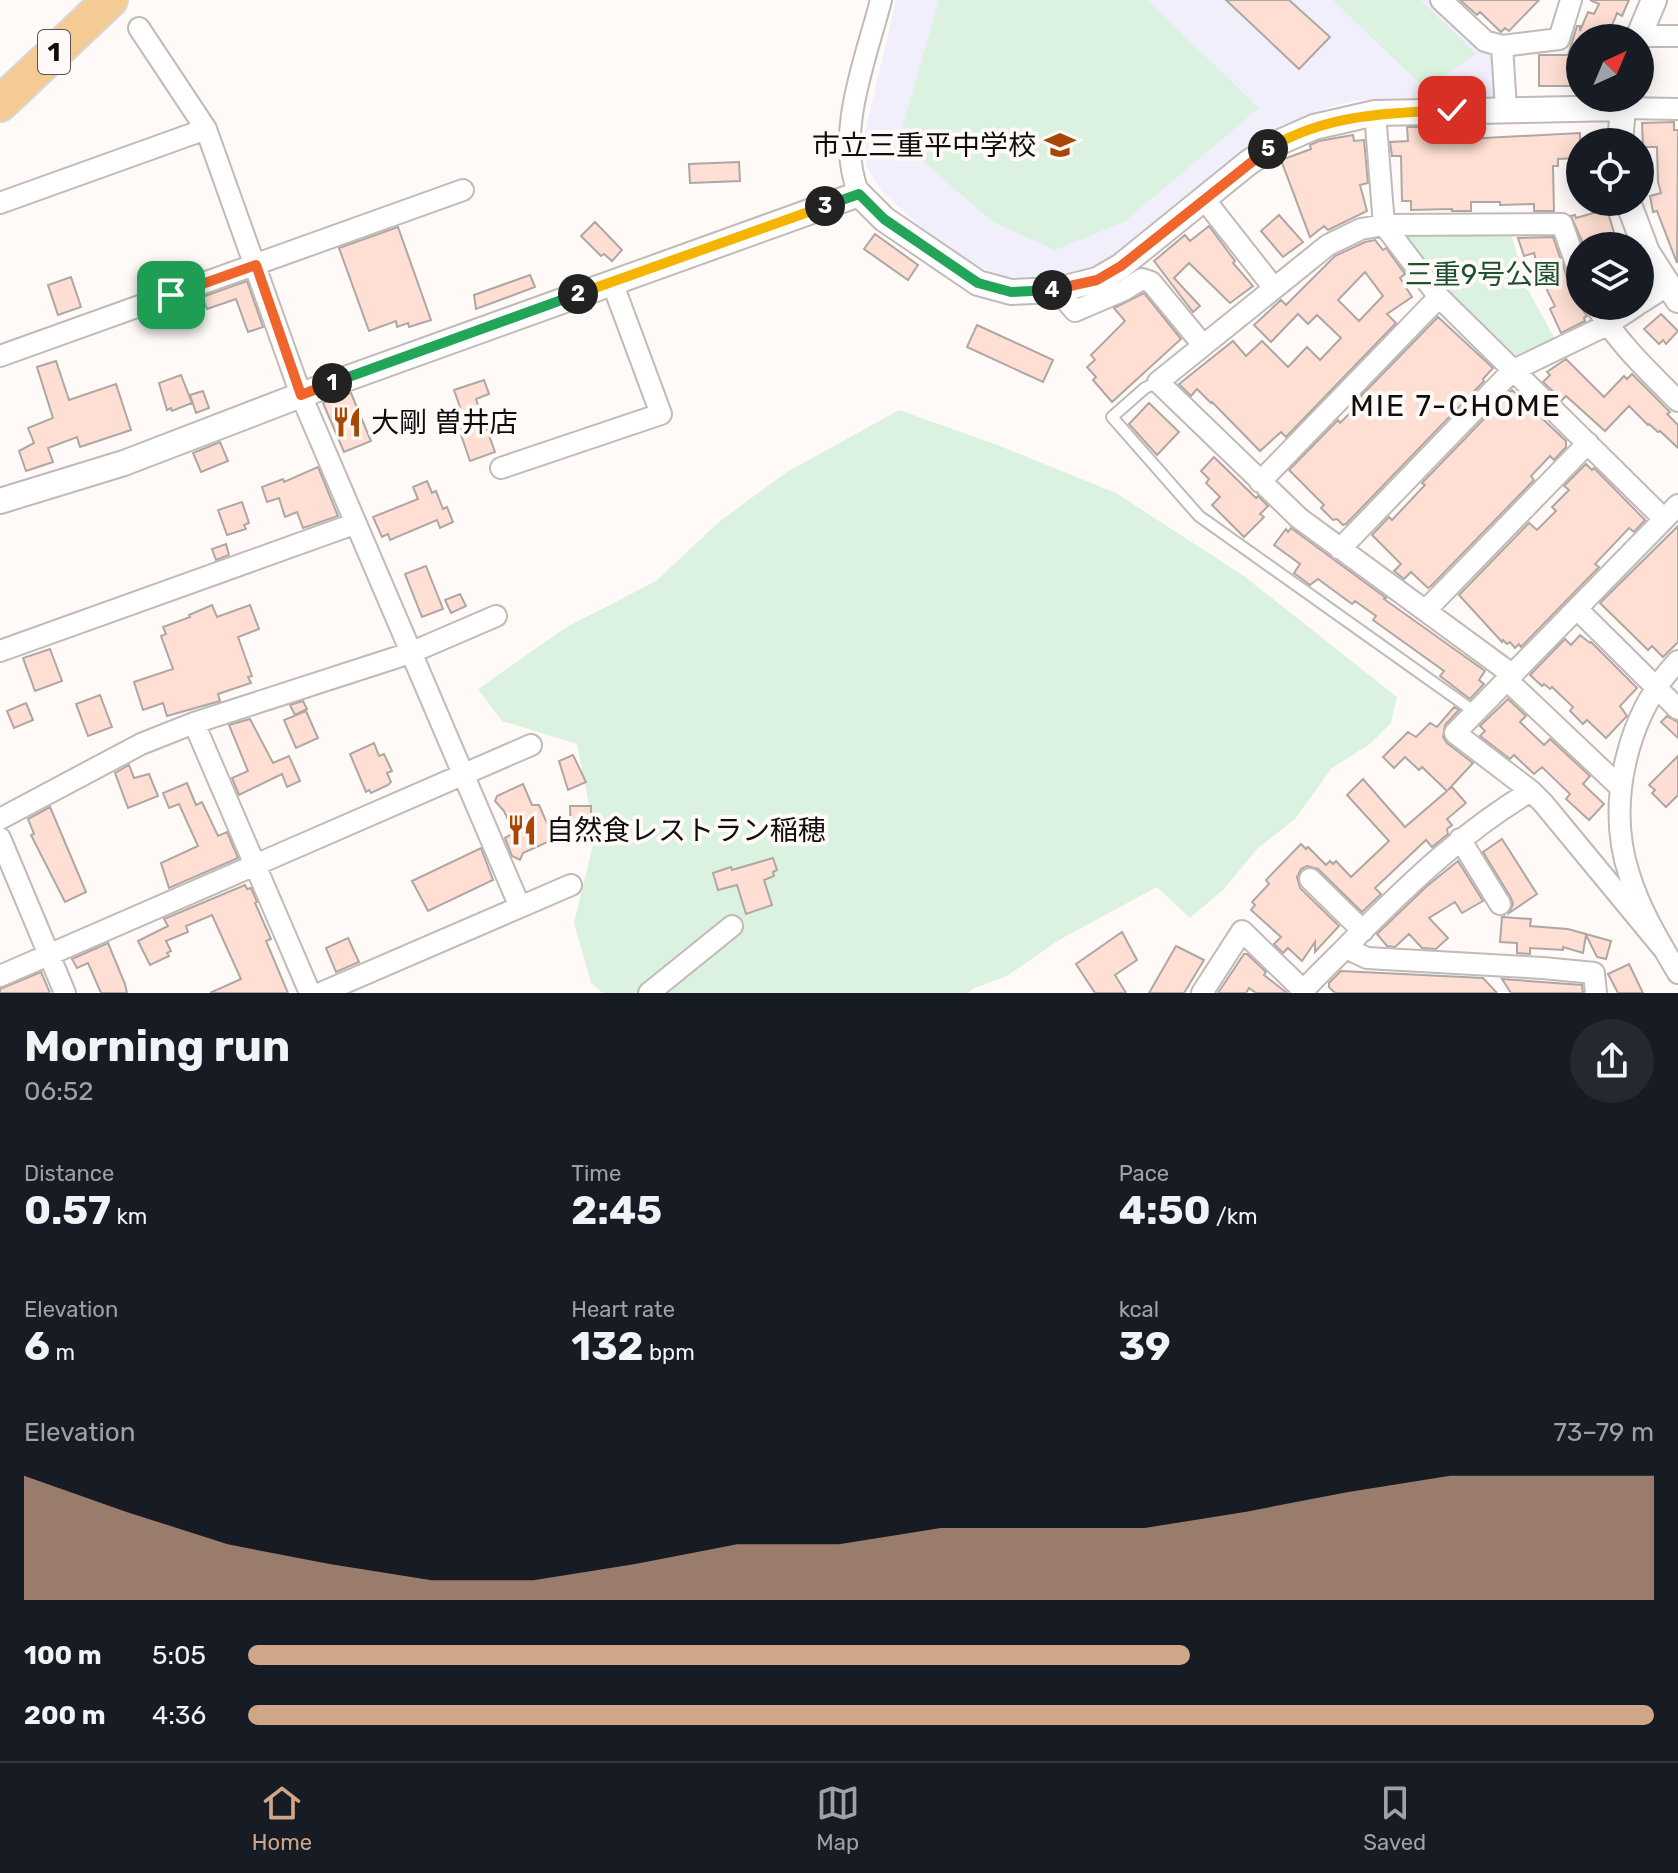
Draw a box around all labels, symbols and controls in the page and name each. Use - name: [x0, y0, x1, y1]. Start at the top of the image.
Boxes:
- north arrow: [1566, 24, 1654, 112]
- map controls: [1566, 24, 1654, 320]
- road number: 1: [38, 30, 70, 74]
- pin: [1418, 76, 1486, 144]
- icon: check: [1430, 88, 1474, 132]
- school or university icon: 市立三重平中学校: [1043, 128, 1077, 162]
- button: locate: [1566, 128, 1654, 216]
- place label: 市立三重平中学校: [812, 129, 1036, 162]
- pin: 5: [1248, 129, 1288, 169]
- text: 5: [1261, 135, 1275, 162]
- pin: 3: [805, 186, 845, 226]
- text: 3: [818, 192, 832, 219]
- button: layers: [1566, 232, 1654, 320]
- park label: 三重9号公園: [1405, 258, 1561, 291]
- pin: [137, 261, 205, 329]
- pin: 4: [1032, 270, 1072, 310]
- icon: arrive: [149, 273, 193, 317]
- pin: 2: [558, 274, 598, 314]
- text: 4: [1044, 276, 1060, 303]
- text: 2: [571, 280, 585, 307]
- pin: 1: [312, 363, 352, 403]
- text: 1: [327, 369, 337, 396]
- district label: MIE 7-CHOME: [1350, 388, 1562, 424]
- restaurant icon: 大剛 曽井店: [330, 405, 364, 439]
- place label: 大剛 曽井店: [371, 406, 518, 439]
- restaurant icon: 自然食レストラン稲穂: [505, 813, 539, 847]
- place label: 自然食レストラン稲穂: [546, 814, 826, 847]
- button: share: [1570, 1019, 1654, 1103]
- text: Morning run: [24, 1020, 290, 1072]
- text: 06:52: [24, 1076, 94, 1107]
- text: Distance: [24, 1160, 114, 1187]
- text: Time: [571, 1160, 621, 1187]
- text: Pace: [1119, 1160, 1169, 1187]
- text: 0.57: [24, 1187, 111, 1234]
- text: 2:45: [571, 1187, 662, 1234]
- text: 4:50: [1119, 1187, 1211, 1234]
- text: km: [111, 1203, 147, 1230]
- text: /km: [1211, 1203, 1258, 1230]
- text: Elevation: [24, 1296, 118, 1323]
- text: Heart rate: [571, 1296, 675, 1323]
- text: kcal: [1119, 1296, 1159, 1323]
- text: 6: [24, 1323, 50, 1370]
- text: 132: [571, 1323, 644, 1370]
- text: 39: [1119, 1323, 1171, 1370]
- text: m: [50, 1339, 75, 1366]
- text: bpm: [644, 1339, 695, 1366]
- text: Elevation: [24, 1417, 135, 1448]
- text: 73–79 m: [1553, 1417, 1654, 1448]
- text: 100 m: [24, 1640, 102, 1671]
- text: 5:05: [152, 1640, 206, 1671]
- text: 200 m: [24, 1700, 106, 1731]
- text: 4:36: [152, 1700, 206, 1731]
- tab: Home: [252, 1781, 312, 1856]
- tab: Map: [816, 1781, 860, 1856]
- tab: Saved: [1363, 1781, 1426, 1856]

